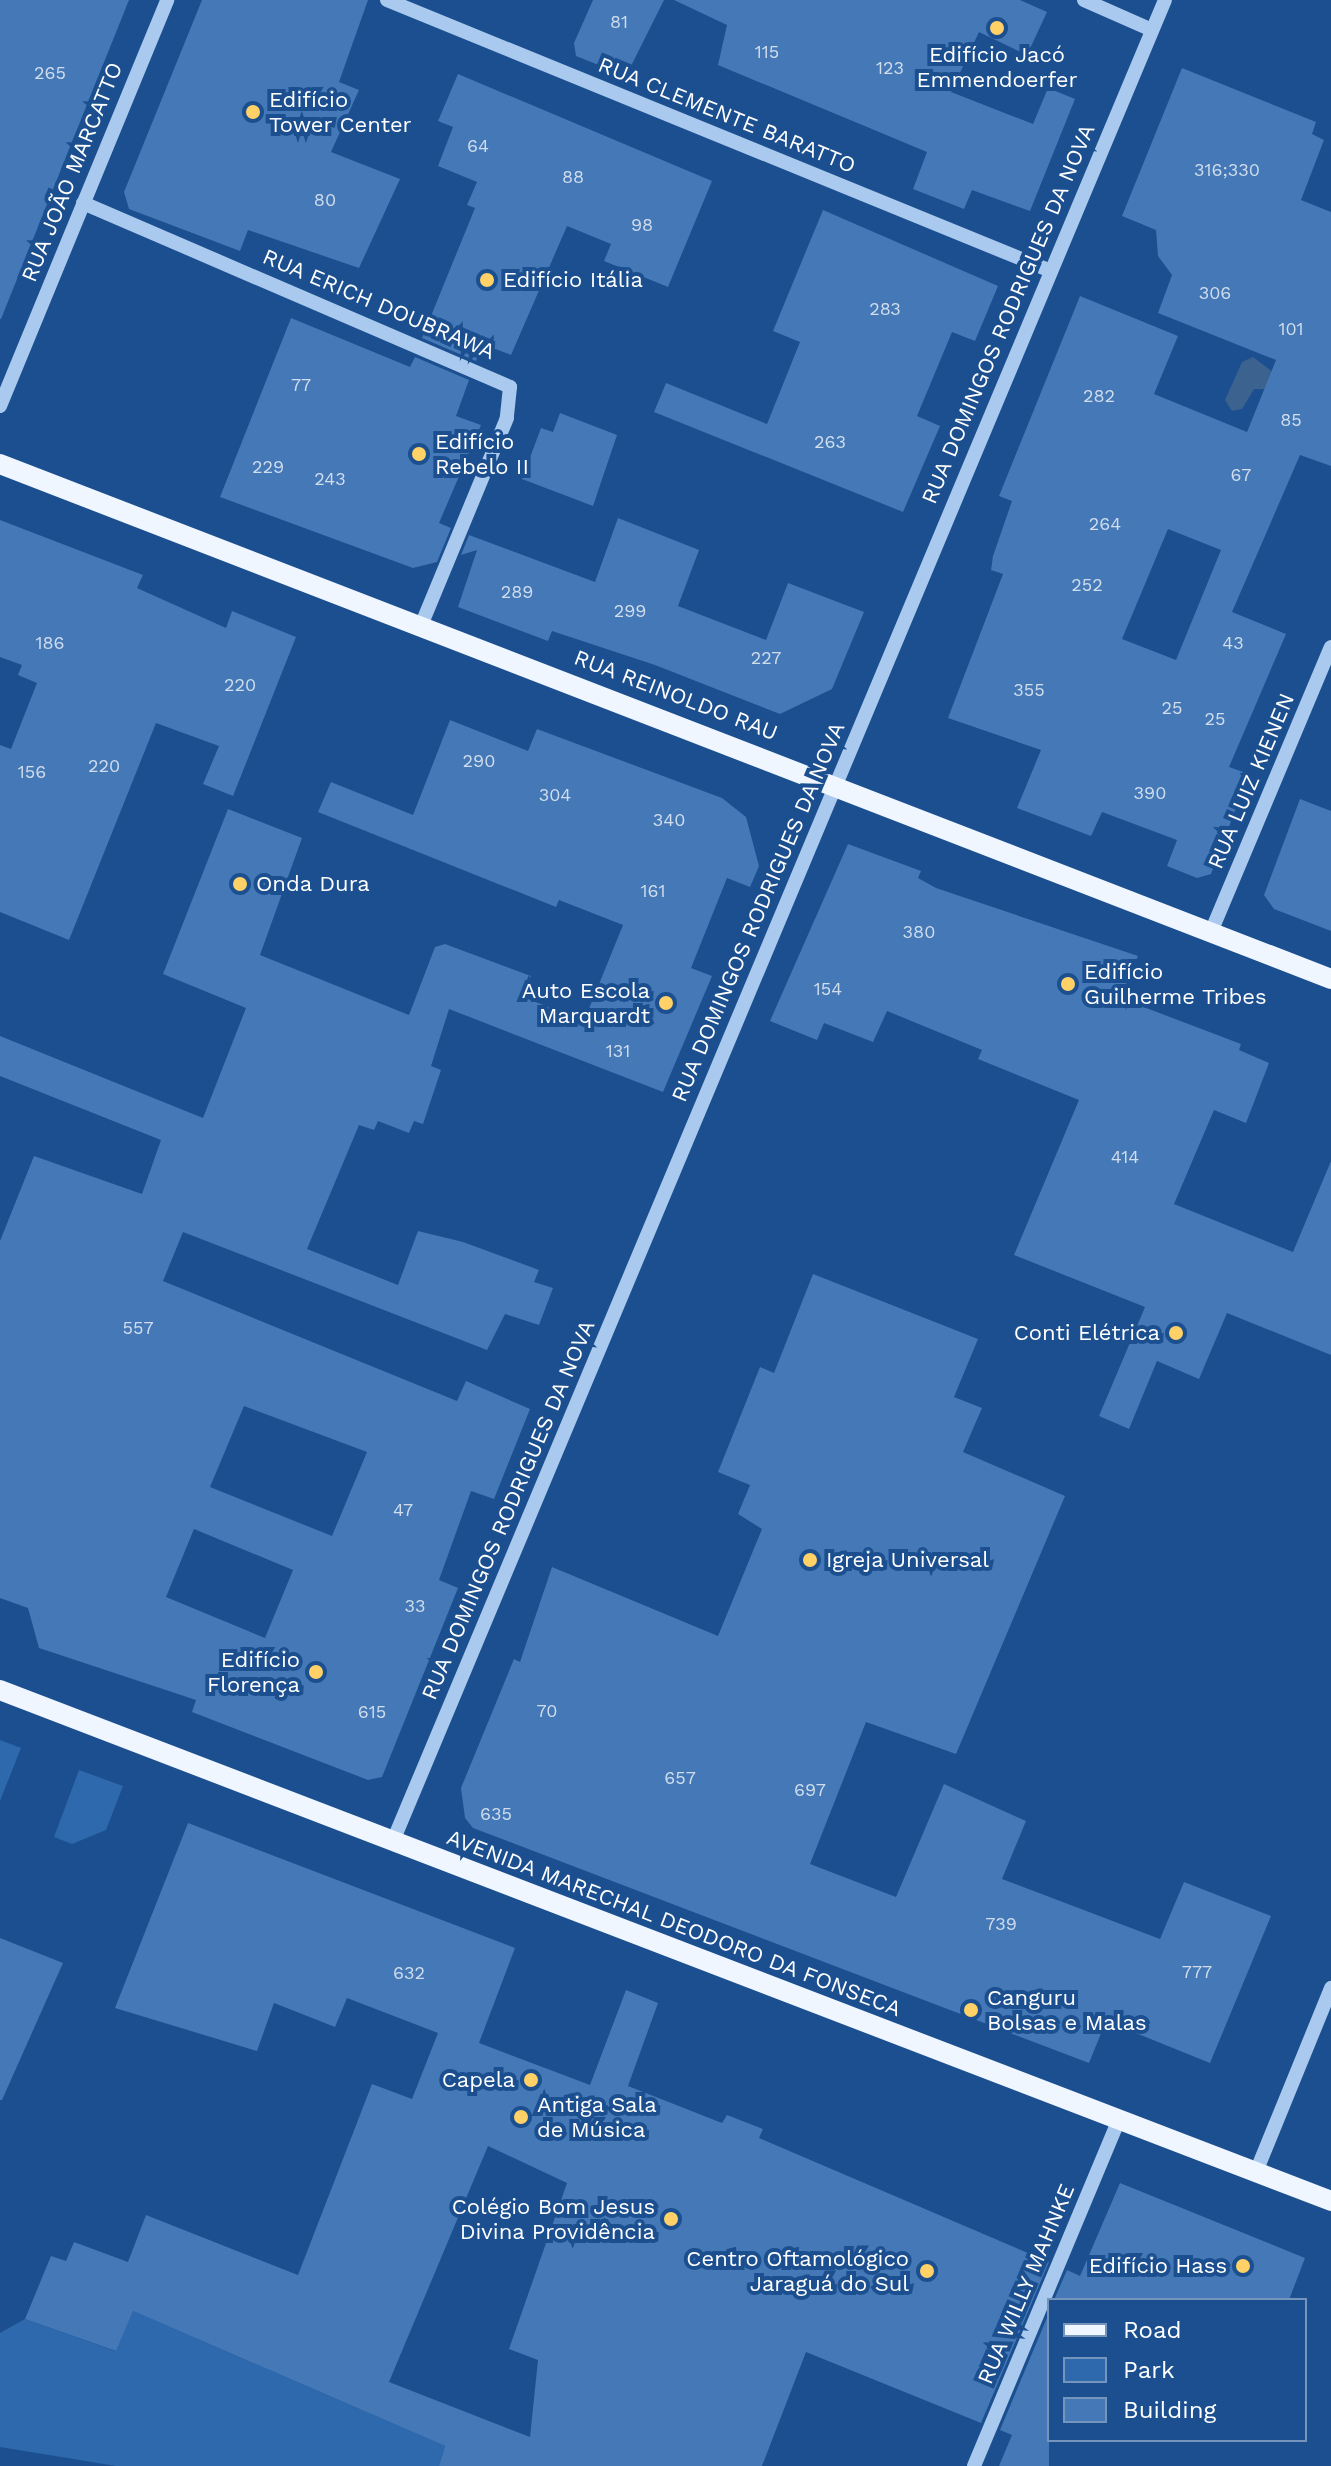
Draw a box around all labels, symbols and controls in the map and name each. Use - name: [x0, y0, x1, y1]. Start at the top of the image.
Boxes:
- house number: 81: [610, 11, 628, 33]
- marker: Edifício Jacó Emmendoerfer: [988, 19, 1006, 37]
- house number: 115: [755, 41, 779, 63]
- place label: Edifício Jacó Emmendoerfer: [917, 41, 1077, 92]
- street label: RUA CLEMENTE BARATTO: [594, 51, 860, 179]
- house number: 123: [876, 57, 904, 79]
- street label: RUA JOÃO MARCATTO: [16, 58, 128, 286]
- house number: 265: [34, 62, 66, 84]
- place label: Edifício Tower Center: [269, 86, 412, 138]
- marker: Edifício Tower Center: [244, 103, 262, 121]
- street label: RUA DOMINGOS RODRIGUES DA NOVA: [915, 119, 1101, 509]
- house number: 64: [467, 135, 489, 157]
- house number: 316;330: [1194, 159, 1260, 181]
- house number: 88: [562, 166, 584, 188]
- house number: 80: [314, 189, 336, 211]
- house number: 98: [631, 214, 653, 236]
- street label: RUA ERICH DOUBRAWA: [258, 243, 500, 365]
- place label: Edifício Itália: [503, 267, 643, 293]
- marker: Edifício Itália: [478, 271, 496, 289]
- house number: 306: [1199, 282, 1231, 304]
- house number: 283: [869, 298, 901, 320]
- house number: 101: [1278, 318, 1304, 340]
- house number: 77: [291, 374, 311, 396]
- house number: 282: [1083, 385, 1115, 407]
- house number: 85: [1280, 409, 1302, 431]
- place label: Edifício Rebelo II: [435, 428, 529, 480]
- house number: 263: [814, 431, 846, 453]
- marker: Edifício Rebelo II: [410, 445, 428, 463]
- house number: 229: [252, 456, 284, 478]
- house number: 67: [1231, 464, 1251, 486]
- house number: 243: [314, 468, 346, 490]
- house number: 264: [1089, 513, 1121, 535]
- house number: 252: [1071, 574, 1103, 596]
- house number: 289: [501, 581, 533, 603]
- house number: 299: [614, 600, 646, 622]
- house number: 186: [35, 632, 65, 654]
- house number: 43: [1222, 632, 1244, 654]
- street label: RUA REINOLDO RAU: [570, 644, 782, 746]
- house number: 227: [751, 647, 781, 669]
- house number: 220: [224, 674, 256, 696]
- house number: 355: [1013, 679, 1045, 701]
- street label: RUA LUIZ KIENEN: [1202, 689, 1300, 873]
- house number: 25: [1162, 697, 1182, 719]
- house number: 25: [1205, 708, 1225, 730]
- street label: RUA DOMINGOS RODRIGUES DA NOVA: [665, 717, 851, 1107]
- house number: 290: [463, 750, 495, 772]
- house number: 220: [88, 755, 120, 777]
- house number: 156: [18, 761, 46, 783]
- house number: 390: [1134, 782, 1166, 804]
- house number: 304: [539, 784, 571, 806]
- house number: 340: [653, 809, 685, 831]
- place label: Onda Dura: [256, 871, 370, 897]
- marker: Onda Dura: [231, 875, 249, 893]
- house number: 161: [641, 880, 665, 902]
- house number: 380: [903, 921, 935, 943]
- place label: Edifício Guilherme Tribes: [1084, 958, 1267, 1010]
- marker: Edifício Guilherme Tribes: [1059, 975, 1077, 993]
- place label: Auto Escola Marquardt: [522, 977, 650, 1028]
- house number: 154: [814, 978, 842, 1000]
- marker: Auto Escola Marquardt: [657, 994, 675, 1012]
- house number: 131: [606, 1040, 630, 1062]
- house number: 414: [1111, 1146, 1139, 1168]
- street label: RUA DOMINGOS RODRIGUES DA NOVA: [415, 1315, 601, 1705]
- house number: 557: [122, 1317, 154, 1339]
- place label: Conti Elétrica: [1014, 1320, 1160, 1346]
- marker: Conti Elétrica: [1167, 1324, 1185, 1342]
- house number: 47: [393, 1499, 413, 1521]
- place label: Igreja Universal: [826, 1547, 989, 1573]
- marker: Igreja Universal: [801, 1551, 819, 1569]
- house number: 33: [405, 1595, 425, 1617]
- place label: Edifício Florença: [207, 1646, 300, 1698]
- marker: Edifício Florença: [307, 1663, 325, 1681]
- house number: 70: [537, 1700, 557, 1722]
- house number: 615: [358, 1701, 386, 1723]
- house number: 657: [664, 1767, 696, 1789]
- house number: 697: [794, 1779, 826, 1801]
- house number: 635: [480, 1803, 512, 1825]
- street label: AVENIDA MARECHAL DEODORO DA FONSECA: [442, 1823, 906, 2023]
- house number: 739: [985, 1913, 1017, 1935]
- house number: 777: [1182, 1961, 1212, 1983]
- house number: 632: [393, 1962, 425, 1984]
- place label: Canguru Bolsas e Malas: [987, 1984, 1147, 2036]
- marker: Canguru Bolsas e Malas: [962, 2001, 980, 2019]
- place label: Capela: [442, 2067, 515, 2093]
- marker: Capela: [522, 2071, 540, 2089]
- place label: Antiga Sala de Música: [537, 2091, 657, 2142]
- marker: Antiga Sala de Música: [512, 2108, 530, 2126]
- street label: RUA WILLY MAHNKE: [971, 2179, 1081, 2389]
- place label: Colégio Bom Jesus Divina Providência: [451, 2193, 655, 2244]
- marker: Colégio Bom Jesus Divina Providência: [662, 2210, 680, 2228]
- place label: Centro Oftamológico Jaraguá do Sul: [686, 2245, 909, 2296]
- place label: Edifício Hass: [1089, 2253, 1227, 2279]
- marker: Edifício Hass: [1234, 2257, 1252, 2275]
- marker: Centro Oftamológico Jaraguá do Sul: [916, 2260, 938, 2282]
- legend: [1047, 2298, 1307, 2442]
- text: Road: [1123, 2316, 1182, 2344]
- text: Park: [1123, 2356, 1175, 2384]
- text: Building: [1123, 2396, 1216, 2424]

